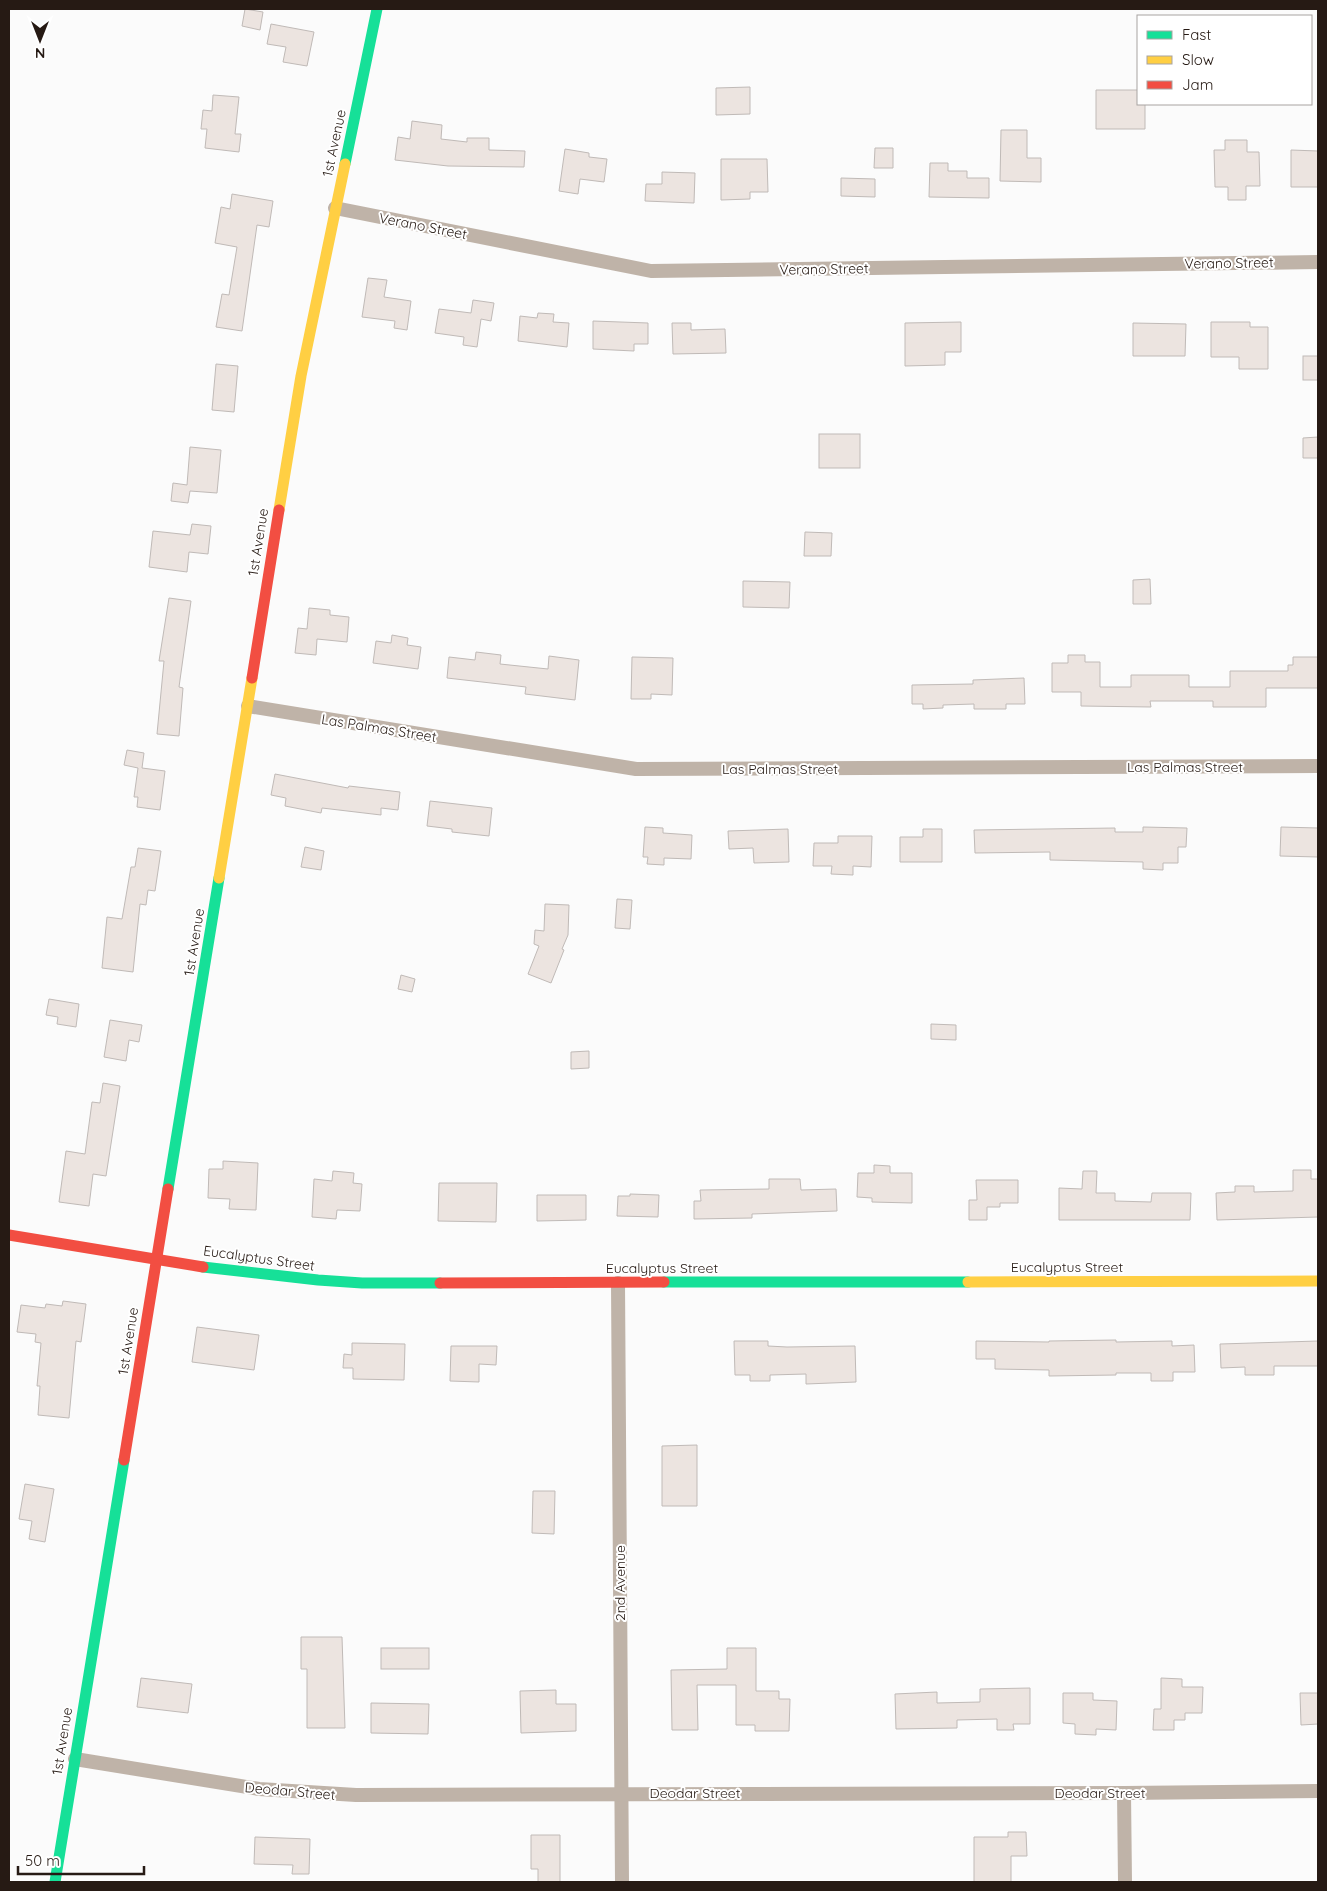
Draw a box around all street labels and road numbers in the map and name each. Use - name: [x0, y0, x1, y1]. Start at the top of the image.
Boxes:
- street label: 1st Avenue: [318, 108, 350, 178]
- street label: Verano Street: [377, 209, 469, 243]
- street label: Verano Street: [1184, 253, 1274, 273]
- street label: Verano Street: [779, 259, 869, 279]
- street label: 1st Avenue: [244, 507, 272, 577]
- street label: Las Palmas Street: [320, 710, 438, 746]
- street label: Las Palmas Street: [1127, 758, 1243, 776]
- street label: Las Palmas Street: [722, 760, 838, 778]
- street label: 1st Avenue: [180, 907, 208, 977]
- street label: Eucalyptus Street: [202, 1241, 316, 1275]
- street label: Eucalyptus Street: [1011, 1258, 1123, 1276]
- street label: Eucalyptus Street: [606, 1259, 718, 1277]
- street label: 1st Avenue: [114, 1306, 142, 1376]
- street label: 2nd Avenue: [611, 1545, 629, 1621]
- street label: 1st Avenue: [48, 1706, 76, 1776]
- street label: Deodar Street: [244, 1778, 336, 1804]
- street label: Deodar Street: [650, 1784, 741, 1802]
- street label: Deodar Street: [1055, 1784, 1146, 1802]

